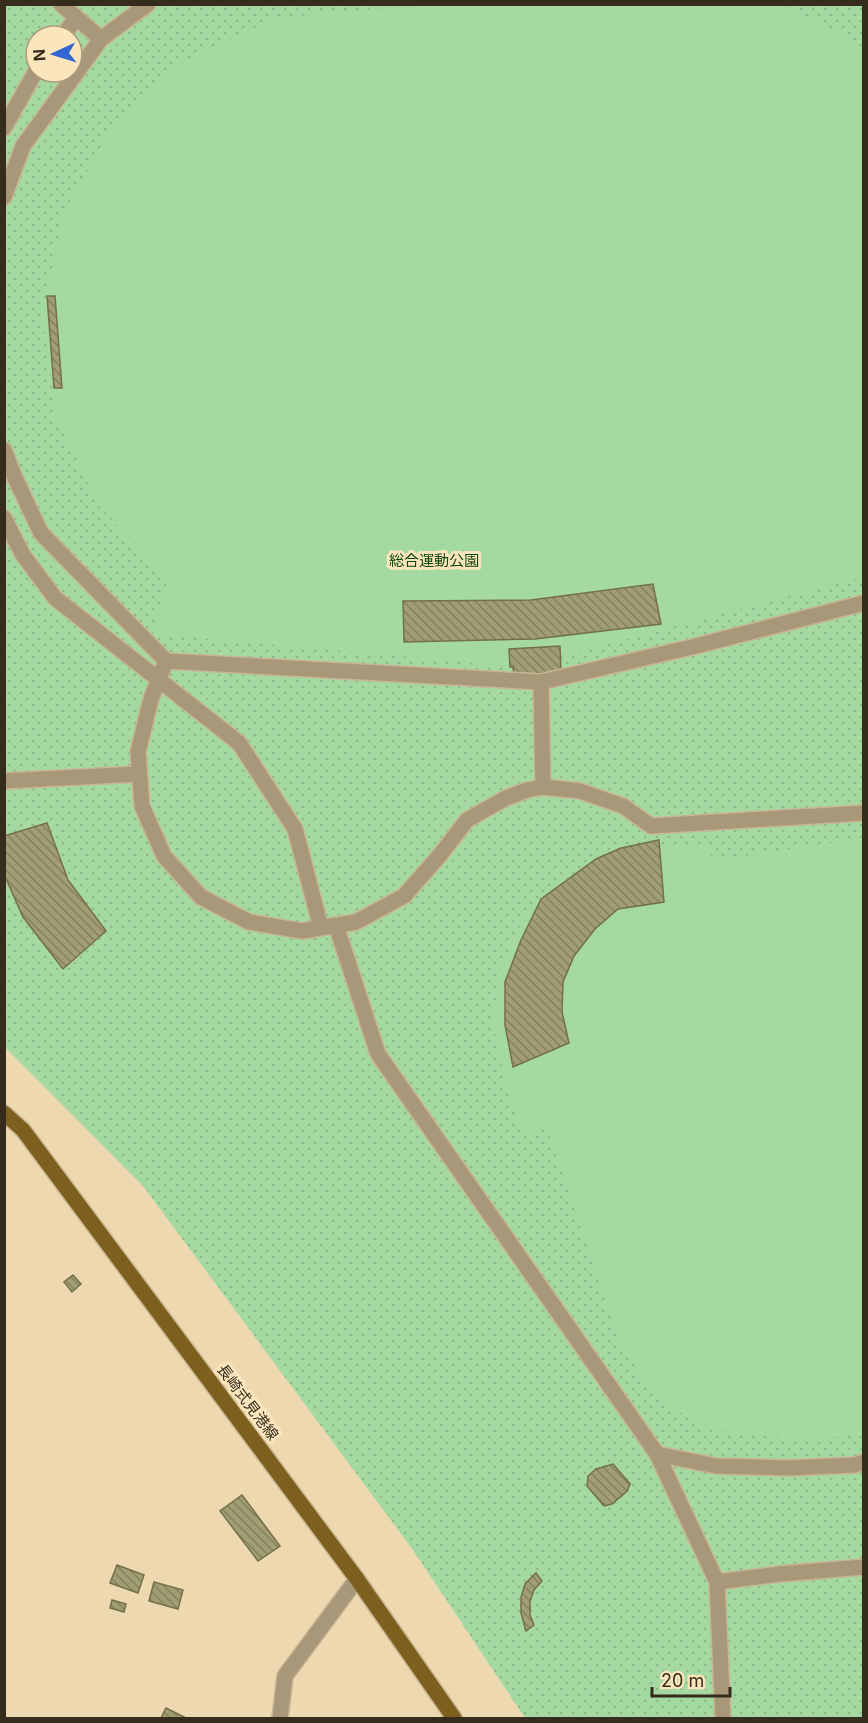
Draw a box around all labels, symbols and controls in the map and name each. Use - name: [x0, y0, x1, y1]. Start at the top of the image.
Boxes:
- north arrow: [24, 24, 84, 84]
- text: N: [29, 48, 49, 62]
- park label: 総合運動公園: [389, 551, 479, 570]
- street label: 長崎式見港線: [213, 1360, 283, 1444]
- scale bar: [652, 1660, 730, 1698]
- text: 20 m: [661, 1670, 704, 1691]

